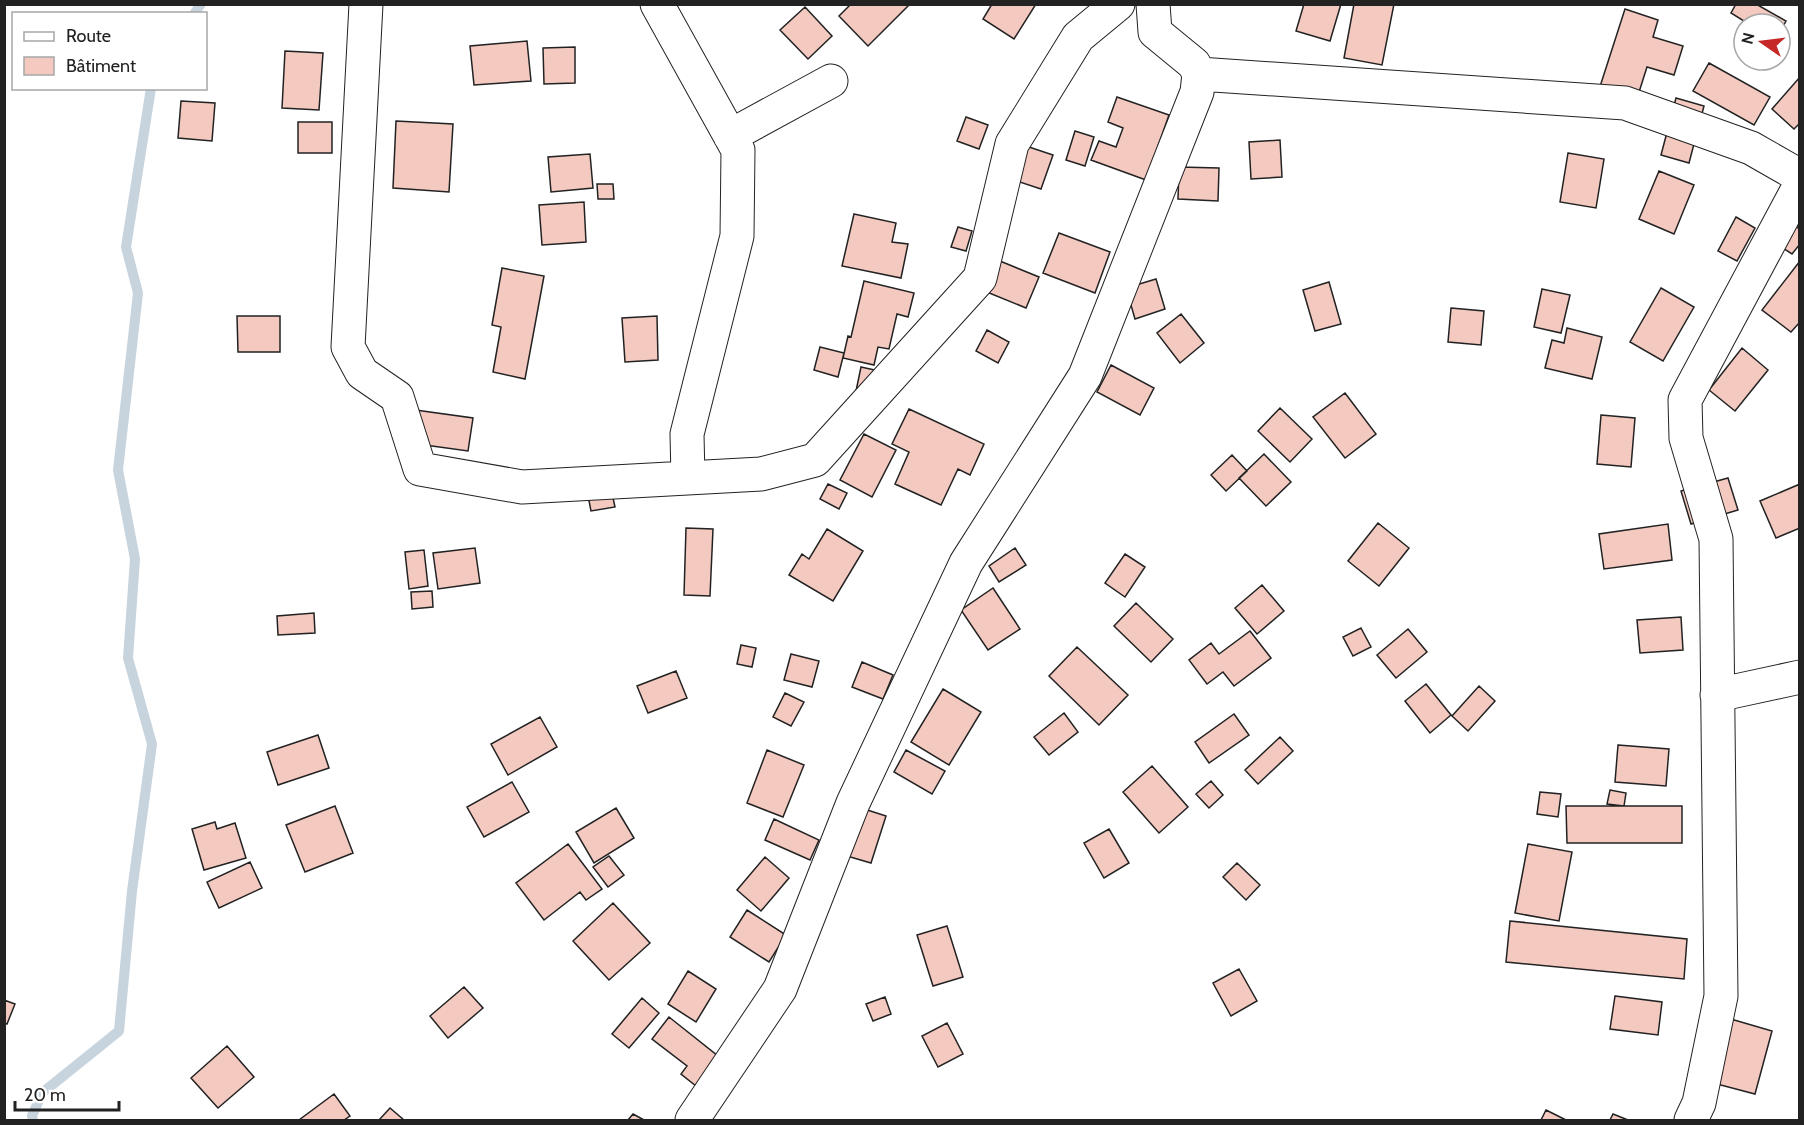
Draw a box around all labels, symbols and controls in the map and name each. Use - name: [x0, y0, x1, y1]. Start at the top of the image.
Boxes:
- legend: [12, 12, 207, 90]
- north arrow: [1732, 12, 1792, 72]
- text: Route: [66, 25, 111, 47]
- text: N: [1737, 31, 1759, 46]
- text: Bâtiment: [66, 55, 136, 77]
- scale bar: [15, 1074, 118, 1112]
- text: 20 m: [24, 1084, 66, 1106]

